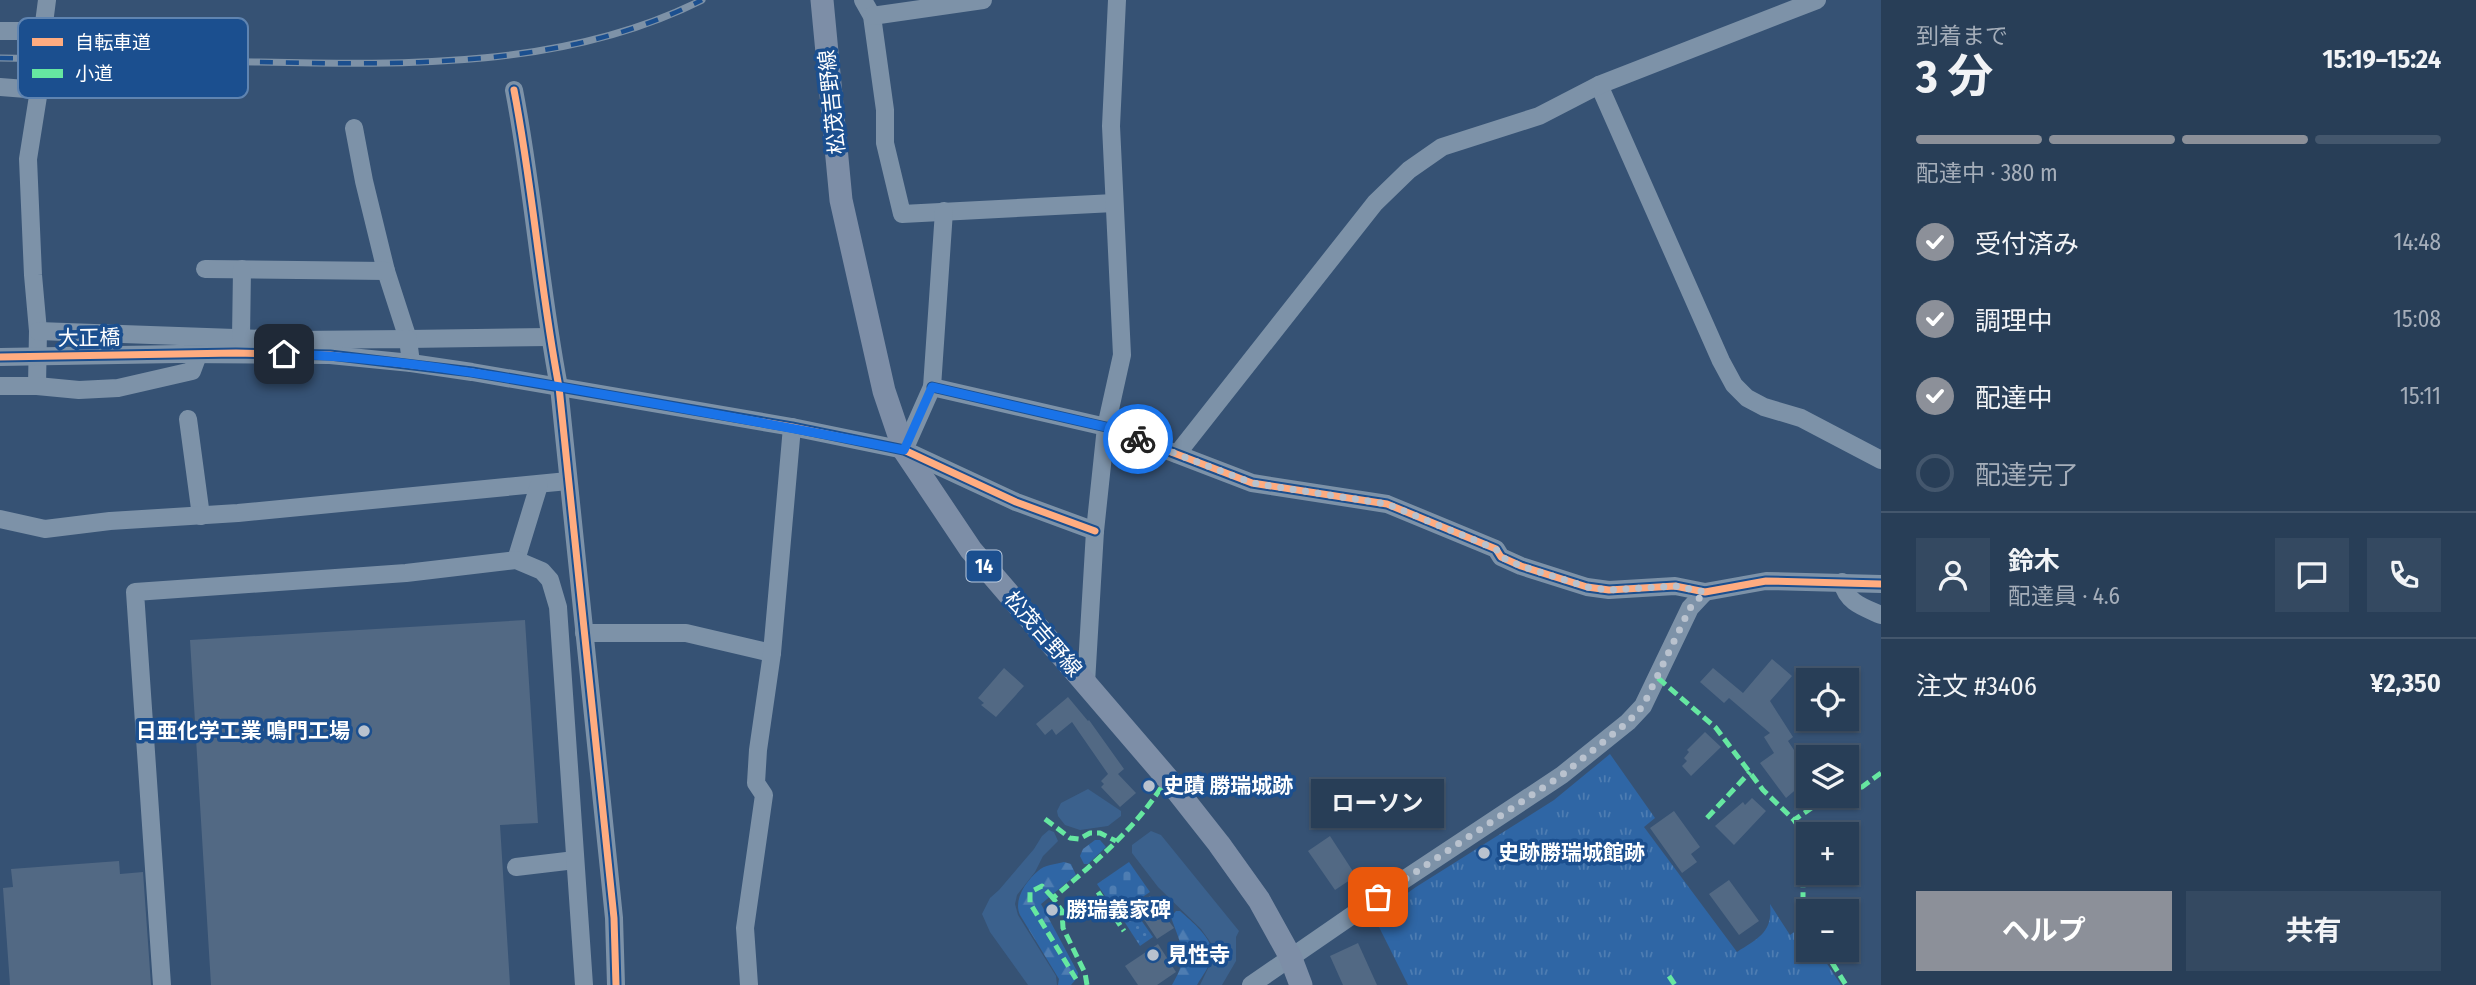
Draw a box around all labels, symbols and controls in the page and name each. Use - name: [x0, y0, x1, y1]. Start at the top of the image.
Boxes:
- legend: [18, 18, 248, 98]
- text: 到着まで: [1916, 22, 2008, 50]
- text: 自転車道: [75, 31, 151, 54]
- text: 15:19–15:24: [2323, 44, 2441, 75]
- street label: 松茂吉野線: [814, 48, 850, 156]
- text: 3 分: [1916, 49, 1993, 104]
- text: 小道: [75, 62, 113, 85]
- text: 配達中 · 380 m: [1916, 159, 2058, 187]
- icon: check: [1916, 223, 1954, 261]
- text: 14:48: [2394, 228, 2441, 256]
- text: 受付済み: [1975, 229, 2079, 260]
- icon: check: [1916, 300, 1954, 338]
- text: 15:08: [2393, 305, 2441, 333]
- text: 調理中: [1975, 306, 2053, 337]
- street label: 大正橋: [57, 324, 121, 352]
- pin: [254, 324, 314, 384]
- icon: home: [265, 335, 303, 373]
- icon: check: [1916, 377, 1954, 415]
- text: 15:11: [2400, 382, 2441, 410]
- text: 配達中: [1975, 383, 2053, 414]
- courier: [1103, 404, 1173, 474]
- icon: bike: [1119, 420, 1157, 458]
- text: 配達完了: [1975, 460, 2079, 491]
- button: person: [1916, 538, 1990, 612]
- button: chat: [2275, 538, 2349, 612]
- button: phone: [2367, 538, 2441, 612]
- text: 鈴木: [2008, 546, 2060, 577]
- road number: 14: [967, 551, 1002, 582]
- text: 配達員 · 4.6: [2008, 582, 2120, 610]
- street label: 松茂吉野線: [999, 586, 1087, 682]
- map controls: [1796, 668, 1859, 962]
- button: locate: [1796, 668, 1859, 731]
- text: ¥2,350: [2370, 668, 2441, 699]
- text: 注文 #3406: [1916, 671, 2037, 702]
- place label: 日亜化学工業 鳴門工場: [136, 718, 350, 744]
- marker: 日亜化学工業 鳴門工場: [356, 723, 372, 739]
- button: layers: [1796, 745, 1859, 808]
- place label: 史蹟 勝瑞城跡: [1163, 773, 1293, 799]
- marker: 史蹟 勝瑞城跡: [1141, 778, 1157, 794]
- callout: ローソン: [1312, 778, 1444, 827]
- text: ローソン: [1332, 789, 1424, 817]
- button: +: [1796, 822, 1859, 885]
- place label: 史跡勝瑞城館跡: [1498, 840, 1645, 866]
- marker: 史跡勝瑞城館跡: [1476, 845, 1492, 861]
- pin: [1348, 867, 1408, 927]
- icon: bag: [1359, 878, 1397, 916]
- button: ヘルプ: [1916, 891, 2172, 971]
- button: 共有: [2186, 891, 2441, 971]
- place label: 勝瑞義家碑: [1066, 897, 1171, 923]
- button: −: [1796, 899, 1859, 962]
- marker: 勝瑞義家碑: [1044, 902, 1060, 918]
- place label: 見性寺: [1167, 942, 1230, 968]
- marker: 見性寺: [1145, 947, 1161, 963]

